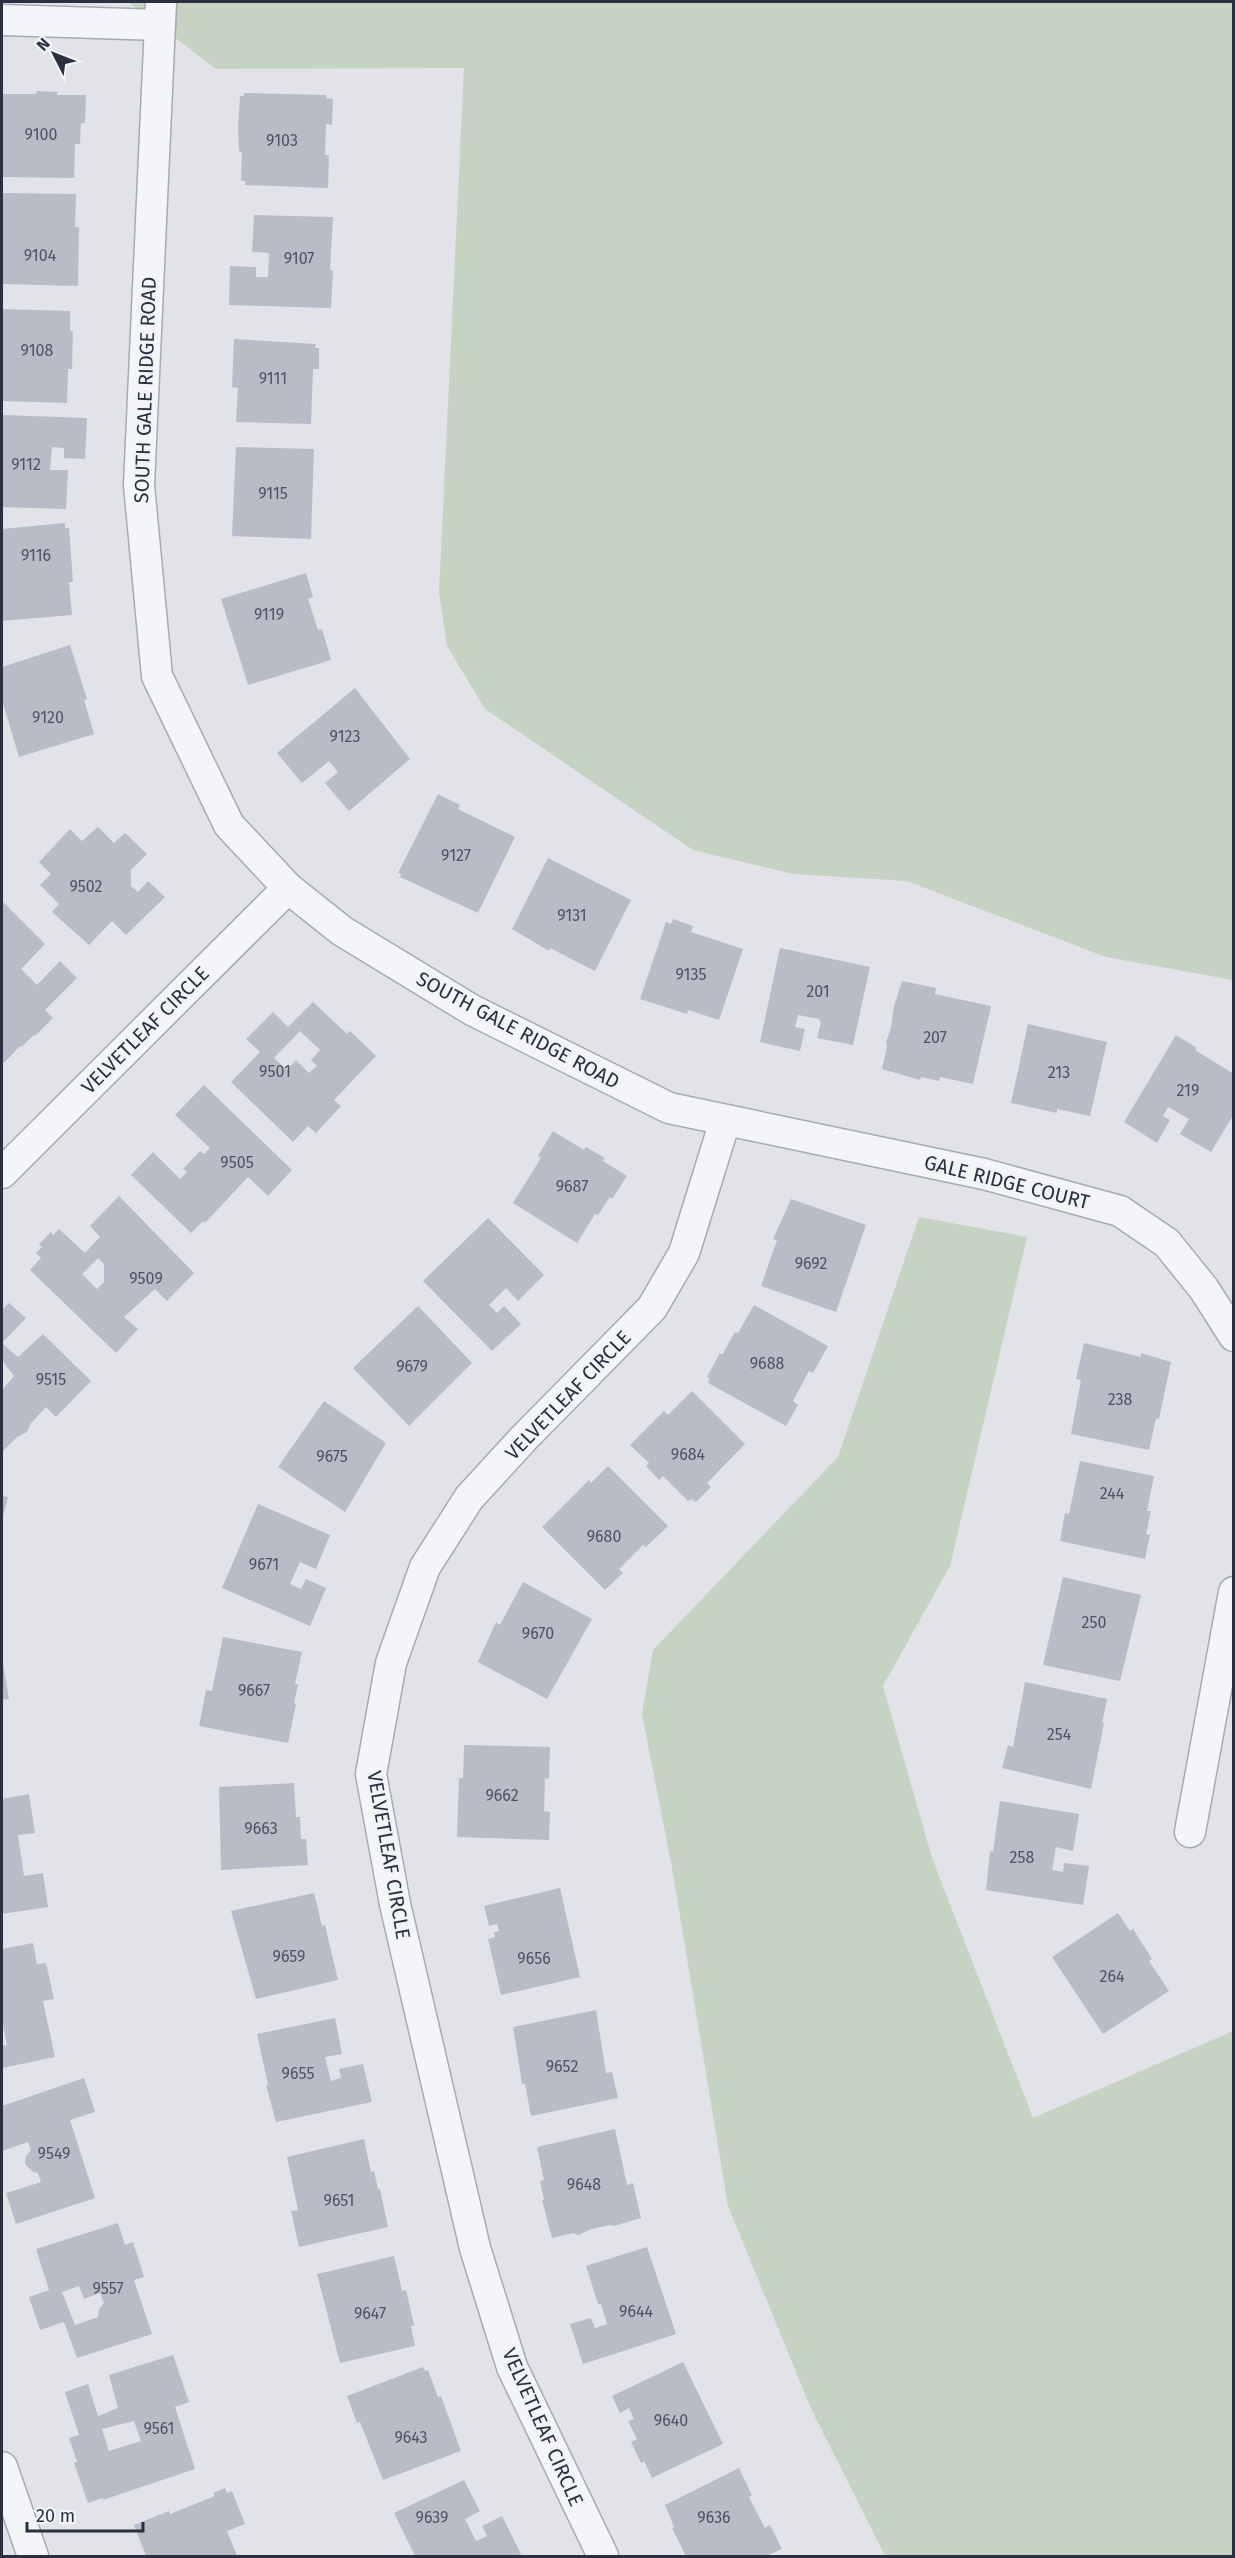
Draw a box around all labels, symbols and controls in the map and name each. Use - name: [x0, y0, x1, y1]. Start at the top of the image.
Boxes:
- north arrow: [24, 24, 84, 84]
- text: N: [33, 34, 54, 55]
- house number: 9100: [25, 125, 57, 144]
- house number: 9103: [266, 131, 298, 150]
- house number: 9104: [24, 246, 57, 265]
- house number: 9107: [284, 249, 314, 268]
- street label: SOUTH GALE RIDGE ROAD: [129, 276, 161, 504]
- house number: 9108: [21, 341, 54, 360]
- house number: 9111: [259, 369, 287, 388]
- house number: 9112: [11, 455, 41, 474]
- house number: 9115: [258, 484, 288, 503]
- house number: 9116: [21, 546, 51, 565]
- house number: 9119: [254, 605, 284, 624]
- house number: 9120: [32, 708, 64, 727]
- house number: 9123: [330, 727, 360, 746]
- house number: 9127: [441, 846, 471, 865]
- house number: 9502: [69, 877, 103, 896]
- house number: 9131: [557, 906, 587, 925]
- street label: VELVETLEAF CIRCLE: [76, 961, 214, 1099]
- house number: 9135: [675, 965, 707, 984]
- street label: SOUTH GALE RIDGE ROAD: [412, 966, 624, 1094]
- house number: 201: [806, 982, 830, 1001]
- house number: 207: [923, 1028, 947, 1047]
- house number: 9501: [259, 1062, 291, 1081]
- house number: 213: [1048, 1063, 1070, 1082]
- house number: 219: [1177, 1081, 1199, 1100]
- street label: GALE RIDGE COURT: [922, 1150, 1093, 1214]
- house number: 9505: [220, 1153, 254, 1172]
- house number: 9687: [556, 1177, 588, 1196]
- house number: 9692: [795, 1254, 827, 1273]
- house number: 9509: [129, 1269, 163, 1288]
- street label: VELVETLEAF CIRCLE: [500, 1325, 636, 1465]
- house number: 9688: [750, 1354, 784, 1373]
- house number: 9679: [396, 1357, 428, 1376]
- house number: 9515: [36, 1370, 66, 1389]
- house number: 238: [1108, 1390, 1133, 1409]
- house number: 9684: [671, 1445, 706, 1464]
- house number: 9675: [316, 1447, 348, 1466]
- house number: 244: [1100, 1484, 1125, 1503]
- house number: 9680: [587, 1527, 621, 1546]
- house number: 9671: [249, 1555, 279, 1574]
- house number: 250: [1082, 1613, 1106, 1632]
- house number: 9670: [522, 1624, 554, 1643]
- house number: 9667: [238, 1681, 270, 1700]
- house number: 254: [1047, 1725, 1072, 1744]
- street label: VELVETLEAF CIRCLE: [362, 1769, 416, 1941]
- house number: 9662: [485, 1786, 519, 1805]
- house number: 9663: [244, 1819, 278, 1838]
- house number: 258: [1010, 1848, 1035, 1867]
- house number: 9659: [272, 1947, 306, 1966]
- house number: 9656: [517, 1949, 551, 1968]
- house number: 264: [1100, 1967, 1125, 1986]
- house number: 9652: [546, 2057, 578, 2076]
- house number: 9655: [282, 2064, 314, 2083]
- house number: 9549: [37, 2144, 71, 2163]
- house number: 9648: [567, 2175, 601, 2194]
- house number: 9651: [324, 2191, 354, 2210]
- house number: 9557: [92, 2279, 124, 2298]
- house number: 9644: [619, 2302, 653, 2321]
- house number: 9647: [354, 2304, 386, 2323]
- street label: VELVETLEAF CIRCLE: [497, 2344, 589, 2510]
- house number: 9640: [654, 2411, 688, 2430]
- house number: 9561: [143, 2419, 175, 2438]
- house number: 9643: [394, 2428, 428, 2447]
- scale bar: [27, 2495, 142, 2533]
- text: 20 m: [36, 2505, 75, 2527]
- house number: 9639: [416, 2508, 448, 2527]
- house number: 9636: [697, 2508, 731, 2527]

